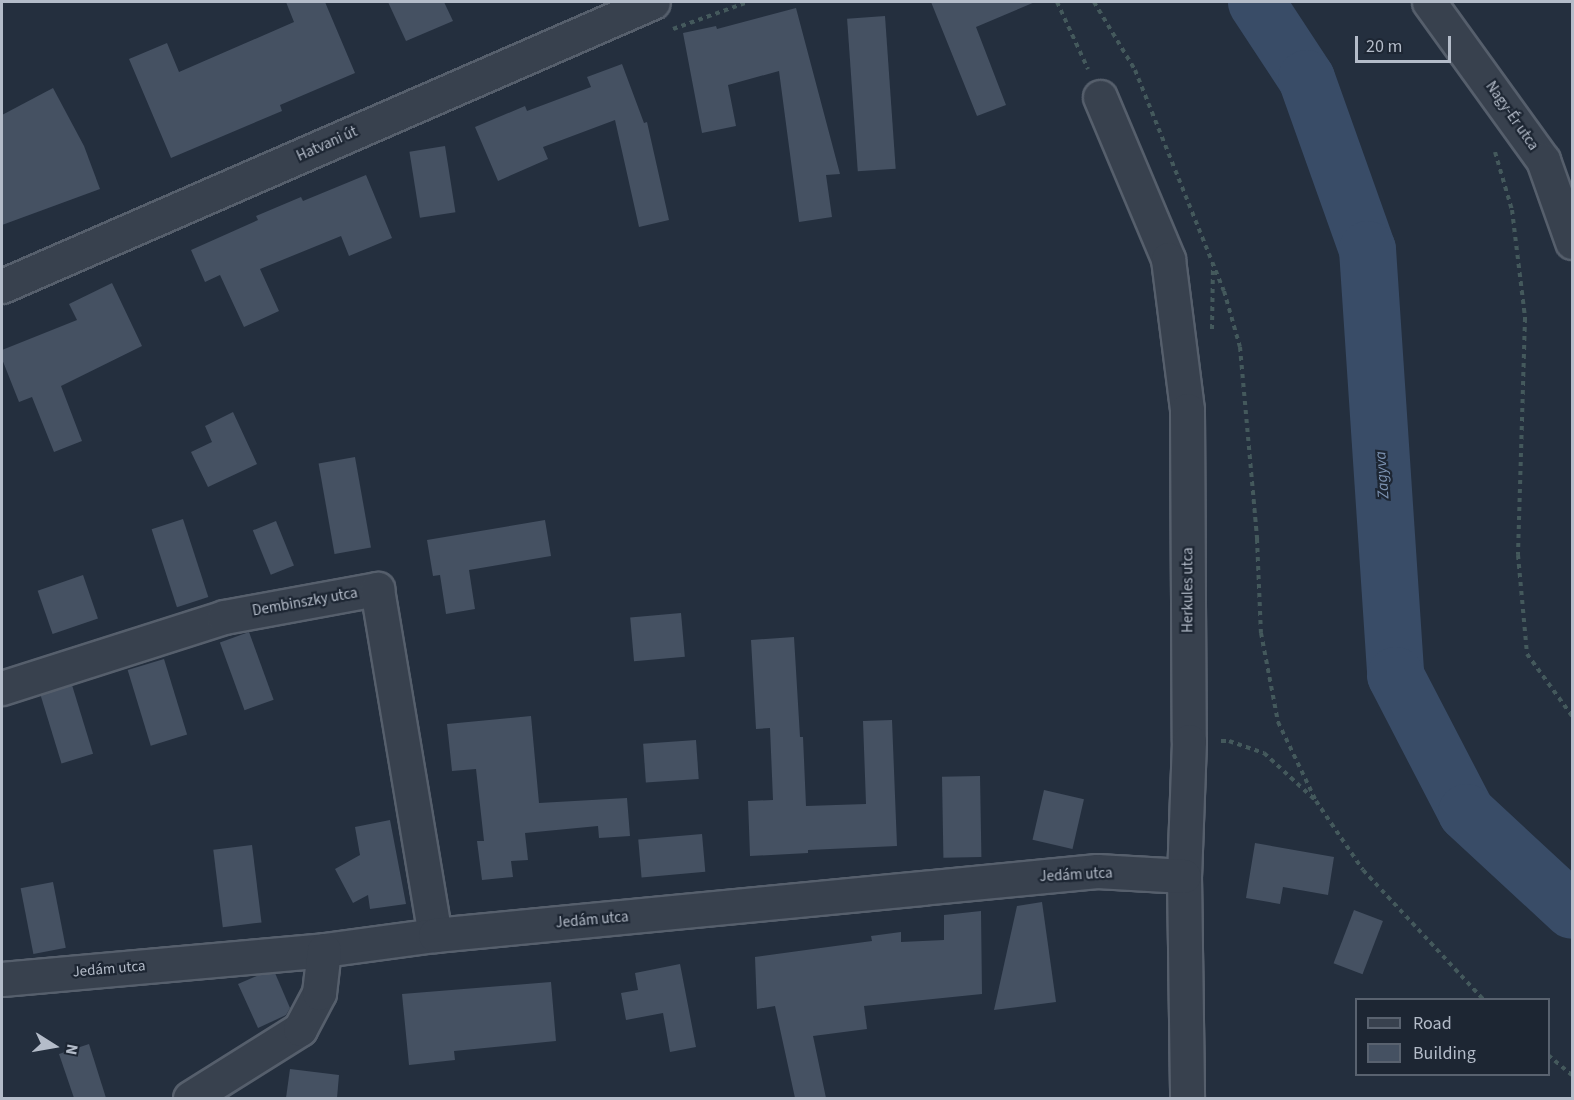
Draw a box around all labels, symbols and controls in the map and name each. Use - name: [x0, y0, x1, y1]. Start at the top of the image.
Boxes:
- scale bar: [1358, 24, 1454, 62]
- text: 20 m: [1366, 34, 1402, 59]
- street label: Nagy-Ér utca: [1482, 78, 1542, 154]
- street label: Hatvani út: [294, 123, 360, 165]
- water label: Zagyva: [1371, 451, 1393, 499]
- street label: Herkules utca: [1179, 547, 1197, 633]
- street label: Dembinszky utca: [251, 584, 359, 620]
- street label: Jedám utca: [1039, 864, 1113, 886]
- street label: Jedám utca: [555, 908, 629, 932]
- street label: Jedám utca: [72, 957, 146, 981]
- legend: [1355, 998, 1550, 1076]
- text: Road: [1413, 1011, 1452, 1036]
- north arrow: [24, 1016, 84, 1076]
- text: Building: [1413, 1041, 1476, 1066]
- text: N: [60, 1042, 83, 1057]

